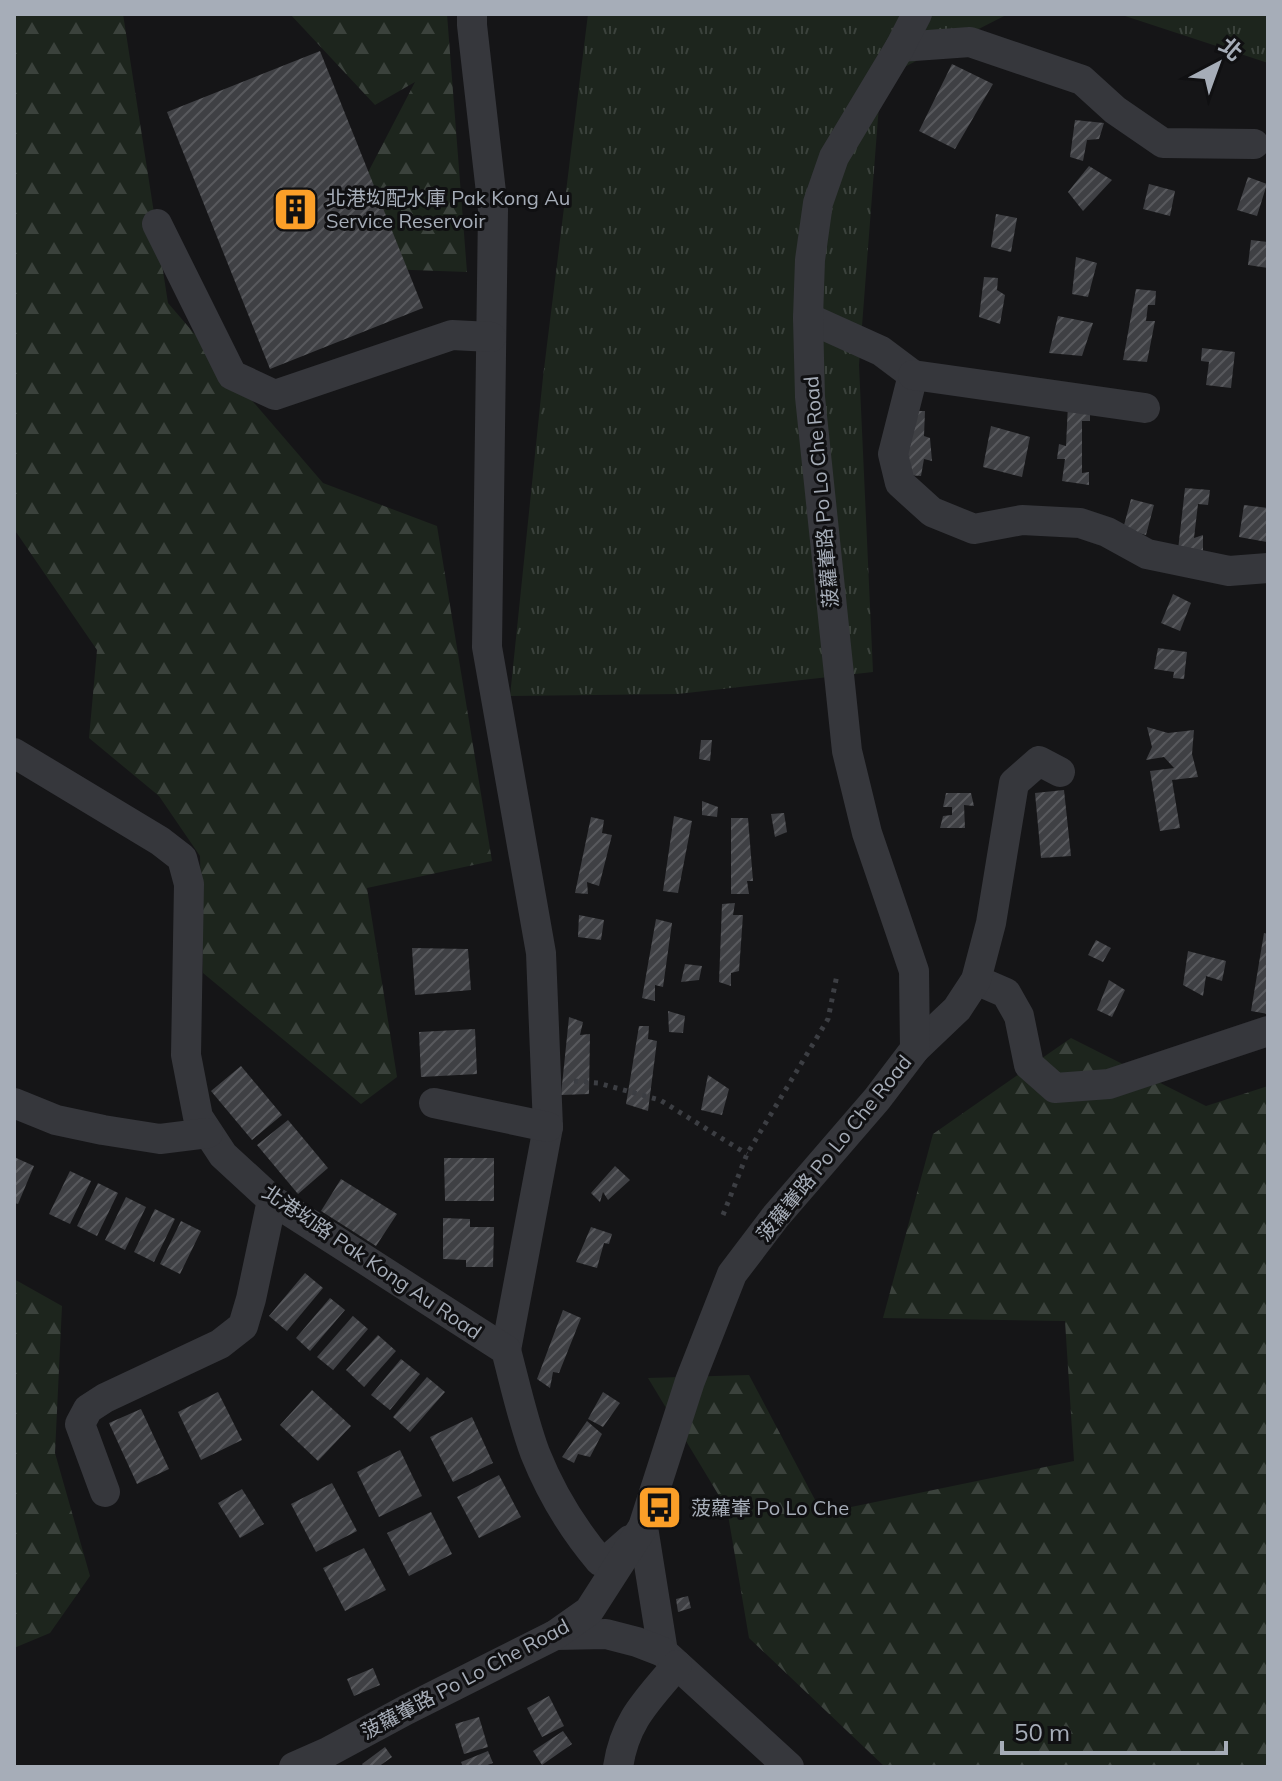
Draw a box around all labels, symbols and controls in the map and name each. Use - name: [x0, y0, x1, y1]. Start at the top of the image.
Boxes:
- north arrow: [1178, 24, 1258, 104]
- text: 北: [1214, 31, 1249, 67]
- place label: 北港㘭配水庫 Pak Kong Au Service Reservoir: [326, 185, 570, 233]
- building icon: 北港㘭配水庫 Pak Kong Au Service Reservoir: [271, 186, 319, 234]
- street label: 菠蘿輋路 Po Lo Che Road: [798, 375, 843, 609]
- street label: 菠蘿輋路 Po Lo Che Road: [751, 1050, 916, 1246]
- street label: 北港㘭路 Pak Kong Au Road: [258, 1179, 486, 1344]
- bus stop icon: 菠蘿輋 Po Lo Che: [636, 1484, 684, 1532]
- place label: 菠蘿輋 Po Lo Che: [691, 1495, 849, 1520]
- street label: 菠蘿輋路 Po Lo Che Road: [356, 1613, 573, 1744]
- scale bar: [1002, 1705, 1226, 1755]
- text: 50 m: [1014, 1717, 1070, 1747]

